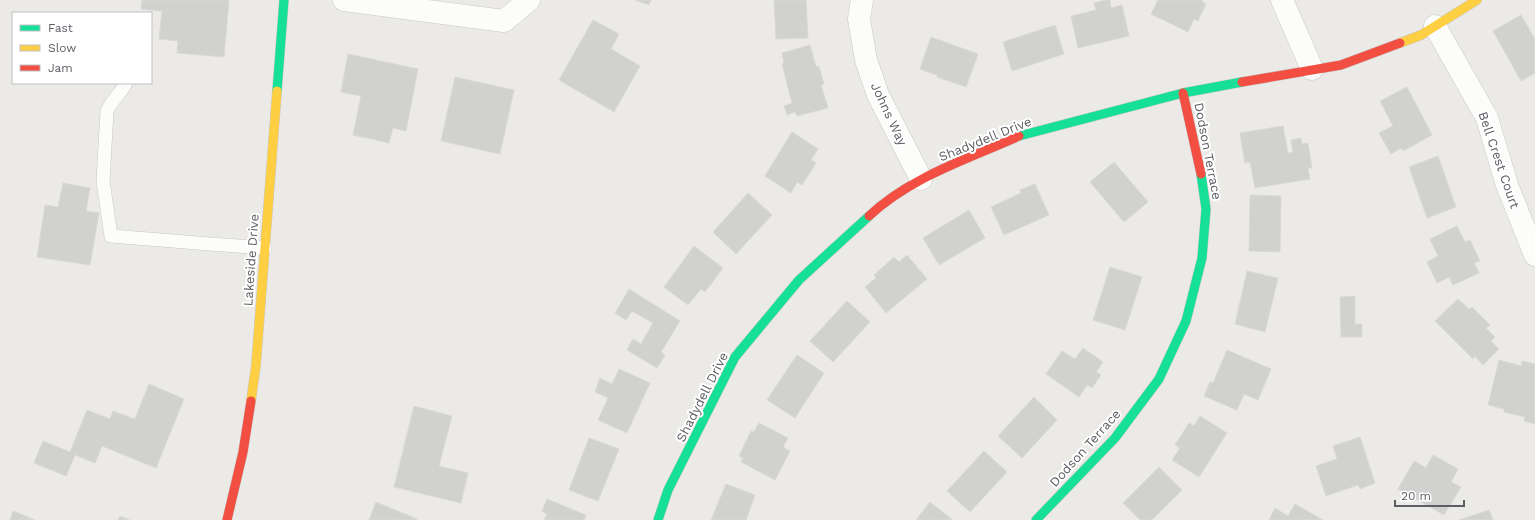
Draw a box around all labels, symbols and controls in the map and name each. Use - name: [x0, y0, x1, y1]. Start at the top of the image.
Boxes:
- legend: [12, 12, 152, 84]
- text: Fast: [48, 21, 73, 35]
- text: Slow: [48, 41, 76, 55]
- text: Jam: [48, 61, 73, 75]
- street label: Johns Way: [868, 80, 910, 148]
- street label: Dodson Terrace: [1191, 101, 1225, 201]
- street label: Bell Crest Court: [1475, 110, 1523, 211]
- street label: Shadydell Drive: [937, 114, 1033, 164]
- street label: Lakeside Drive: [240, 213, 262, 307]
- street label: Shadydell Drive: [673, 350, 731, 444]
- street label: Dodson Terrace: [1046, 406, 1124, 490]
- scale bar: [1395, 482, 1464, 508]
- text: 20 m: [1401, 489, 1431, 503]

